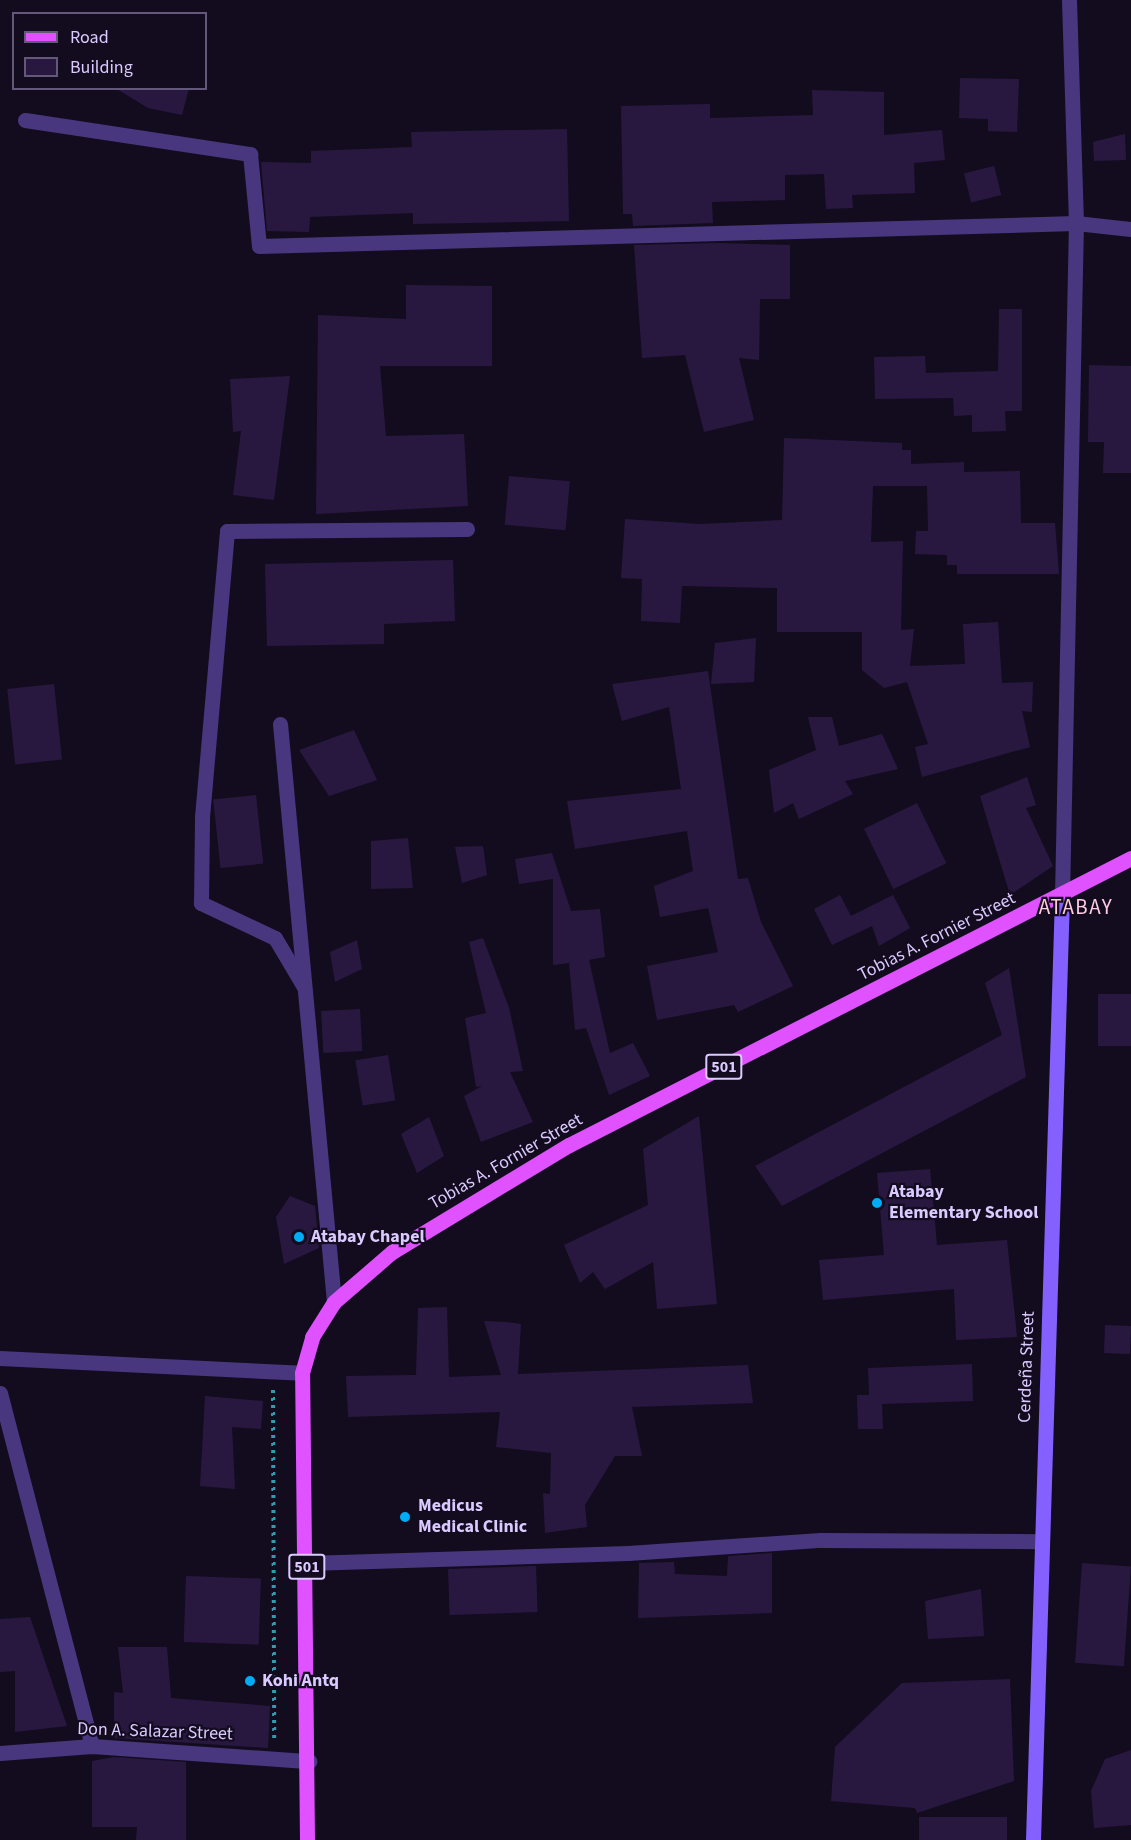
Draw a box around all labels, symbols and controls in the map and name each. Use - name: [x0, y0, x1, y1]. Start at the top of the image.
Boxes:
- legend: [12, 12, 207, 90]
- text: Road: [70, 25, 109, 50]
- text: Building: [70, 55, 133, 80]
- street label: Tobias A. Fornier Street: [855, 888, 1019, 986]
- district label: ATABAY: [1039, 894, 1113, 920]
- road number: 501: [704, 1054, 744, 1080]
- street label: Tobias A. Fornier Street: [425, 1109, 587, 1215]
- place label: Atabay Elementary School: [889, 1182, 1039, 1224]
- marker: Atabay Elementary School: [870, 1196, 884, 1210]
- place label: Atabay Chapel: [311, 1226, 425, 1248]
- marker: Atabay Chapel: [292, 1230, 306, 1244]
- street label: Cerdeña Street: [1014, 1311, 1040, 1423]
- place label: Medicus Medical Clinic: [418, 1496, 527, 1538]
- marker: Medicus Medical Clinic: [396, 1508, 414, 1526]
- road number: 501: [288, 1554, 326, 1580]
- place label: Kohi Antq: [262, 1670, 339, 1692]
- marker: Kohi Antq: [243, 1674, 257, 1688]
- street label: Don A. Salazar Street: [77, 1718, 233, 1746]

